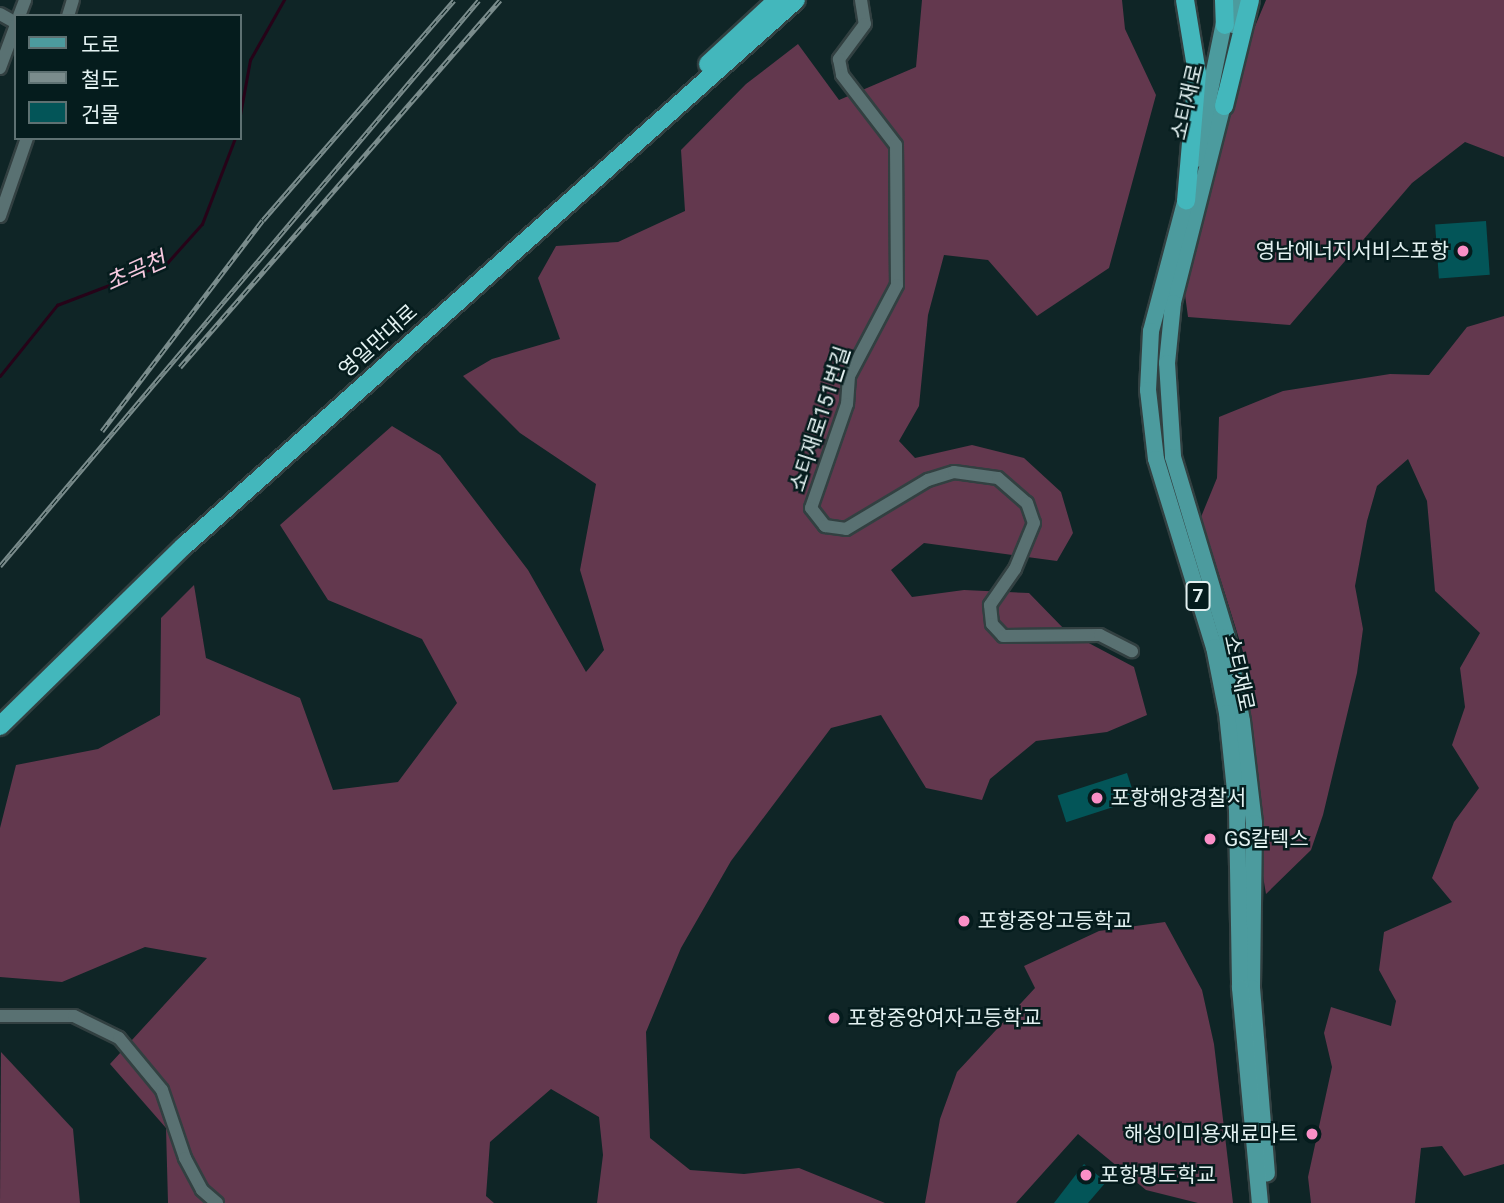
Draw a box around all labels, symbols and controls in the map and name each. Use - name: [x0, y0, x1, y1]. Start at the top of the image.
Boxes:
- legend: [14, 14, 242, 140]
- text: 도로: [81, 33, 120, 57]
- street label: 소티재로: [1166, 62, 1208, 142]
- text: 철도: [81, 68, 120, 92]
- text: 건물: [81, 103, 120, 127]
- place label: 영남에너지서비스포항: [1256, 238, 1449, 264]
- marker: 영남에너지서비스포항: [1455, 243, 1471, 259]
- water label: 초곡천: [101, 246, 171, 298]
- street label: 영일만대로: [334, 299, 422, 383]
- street label: 소티재로151번길: [785, 343, 855, 495]
- road number: 7: [1184, 580, 1212, 611]
- street label: 소티재로: [1219, 633, 1259, 713]
- place label: 포항해양경찰서: [1111, 785, 1246, 811]
- marker: 포항해양경찰서: [1089, 790, 1105, 806]
- place label: GS칼텍스: [1224, 826, 1309, 852]
- marker: GS칼텍스: [1202, 831, 1218, 847]
- place label: 포항중앙고등학교: [978, 908, 1133, 934]
- marker: 포항중앙고등학교: [956, 913, 972, 929]
- place label: 포항중앙여자고등학교: [848, 1005, 1041, 1031]
- marker: 포항중앙여자고등학교: [826, 1010, 842, 1026]
- place label: 해성이미용재료마트: [1124, 1121, 1298, 1147]
- marker: 해성이미용재료마트: [1304, 1126, 1320, 1142]
- place label: 포항명도학교: [1100, 1162, 1216, 1188]
- marker: 포항명도학교: [1078, 1167, 1094, 1183]

